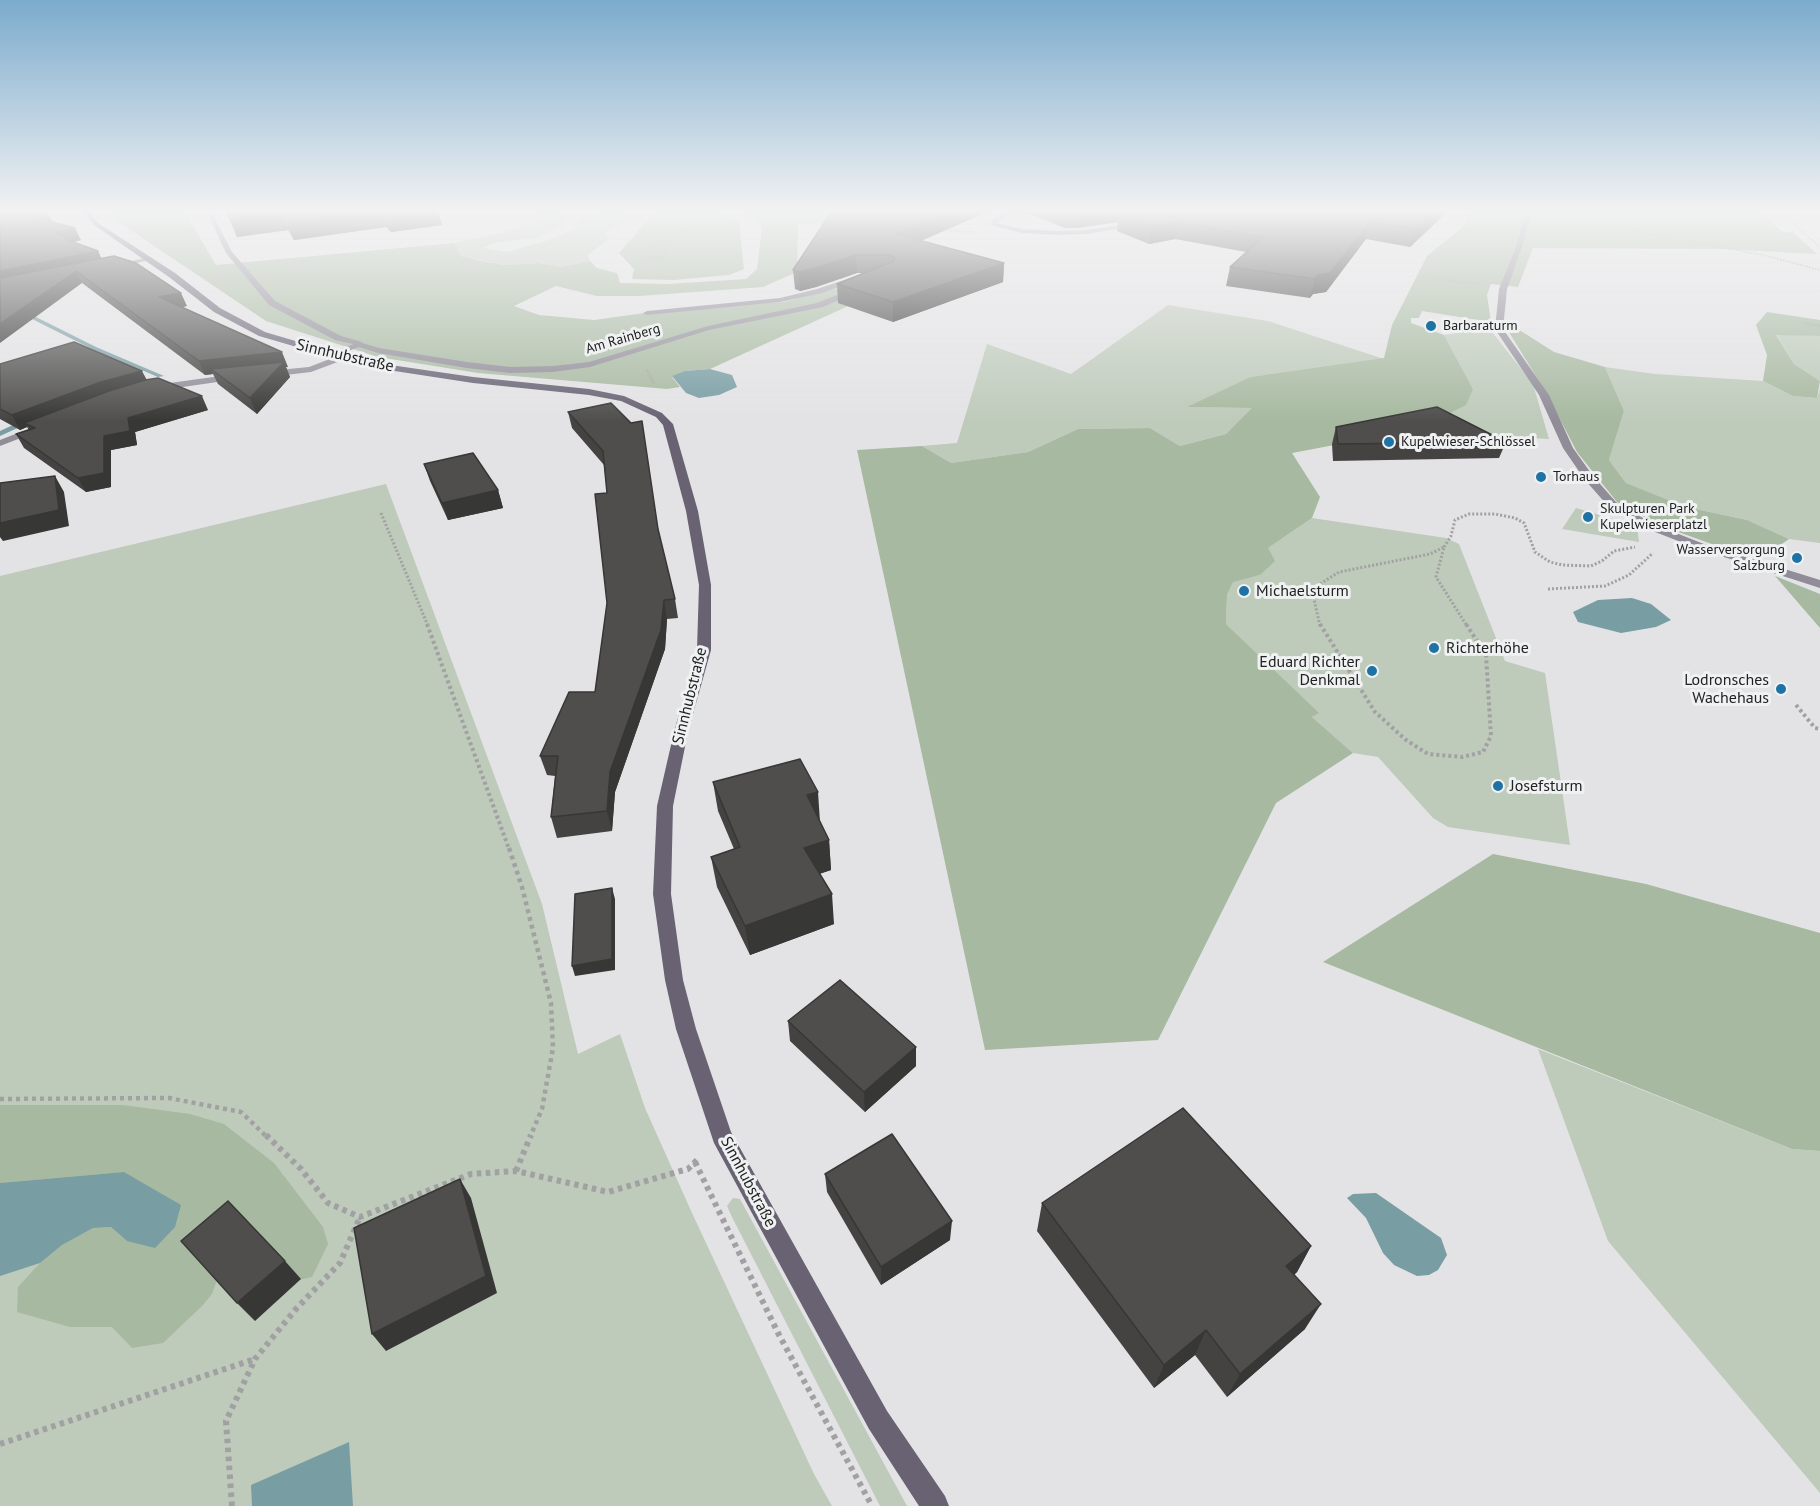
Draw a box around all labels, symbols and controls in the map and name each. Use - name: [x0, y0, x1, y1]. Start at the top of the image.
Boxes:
- place label: Barbaraturm: [1443, 318, 1518, 334]
- marker: Barbaraturm: [1424, 319, 1438, 333]
- street label: Am Rainberg: [584, 320, 662, 358]
- street label: Sinnhubstraße: [294, 335, 396, 377]
- place label: Kupelwieser-Schlössel: [1401, 434, 1535, 450]
- marker: Kupelwieser-Schlössel: [1382, 435, 1396, 449]
- place label: Torhaus: [1553, 469, 1599, 485]
- marker: Torhaus: [1534, 470, 1548, 484]
- place label: Skulpturen Park Kupelwieserplatzl: [1600, 501, 1707, 534]
- marker: Skulpturen Park Kupelwieserplatzl: [1581, 510, 1595, 524]
- place label: Wasserversorgung Salzburg: [1677, 542, 1785, 574]
- marker: Wasserversorgung Salzburg: [1790, 551, 1804, 565]
- place label: Michaelsturm: [1256, 581, 1349, 601]
- marker: Michaelsturm: [1237, 584, 1251, 598]
- place label: Richterhöhe: [1446, 638, 1529, 658]
- marker: Richterhöhe: [1427, 641, 1441, 655]
- street label: Sinnhubstraße: [669, 645, 711, 747]
- place label: Eduard Richter Denkmal: [1259, 652, 1360, 690]
- marker: Eduard Richter Denkmal: [1365, 664, 1379, 678]
- place label: Lodronsches Wachehaus: [1684, 670, 1769, 708]
- marker: Lodronsches Wachehaus: [1774, 682, 1788, 696]
- place label: Josefsturm: [1510, 776, 1582, 796]
- marker: Josefsturm: [1491, 779, 1505, 793]
- street label: Sinnhubstraße: [716, 1134, 780, 1230]

